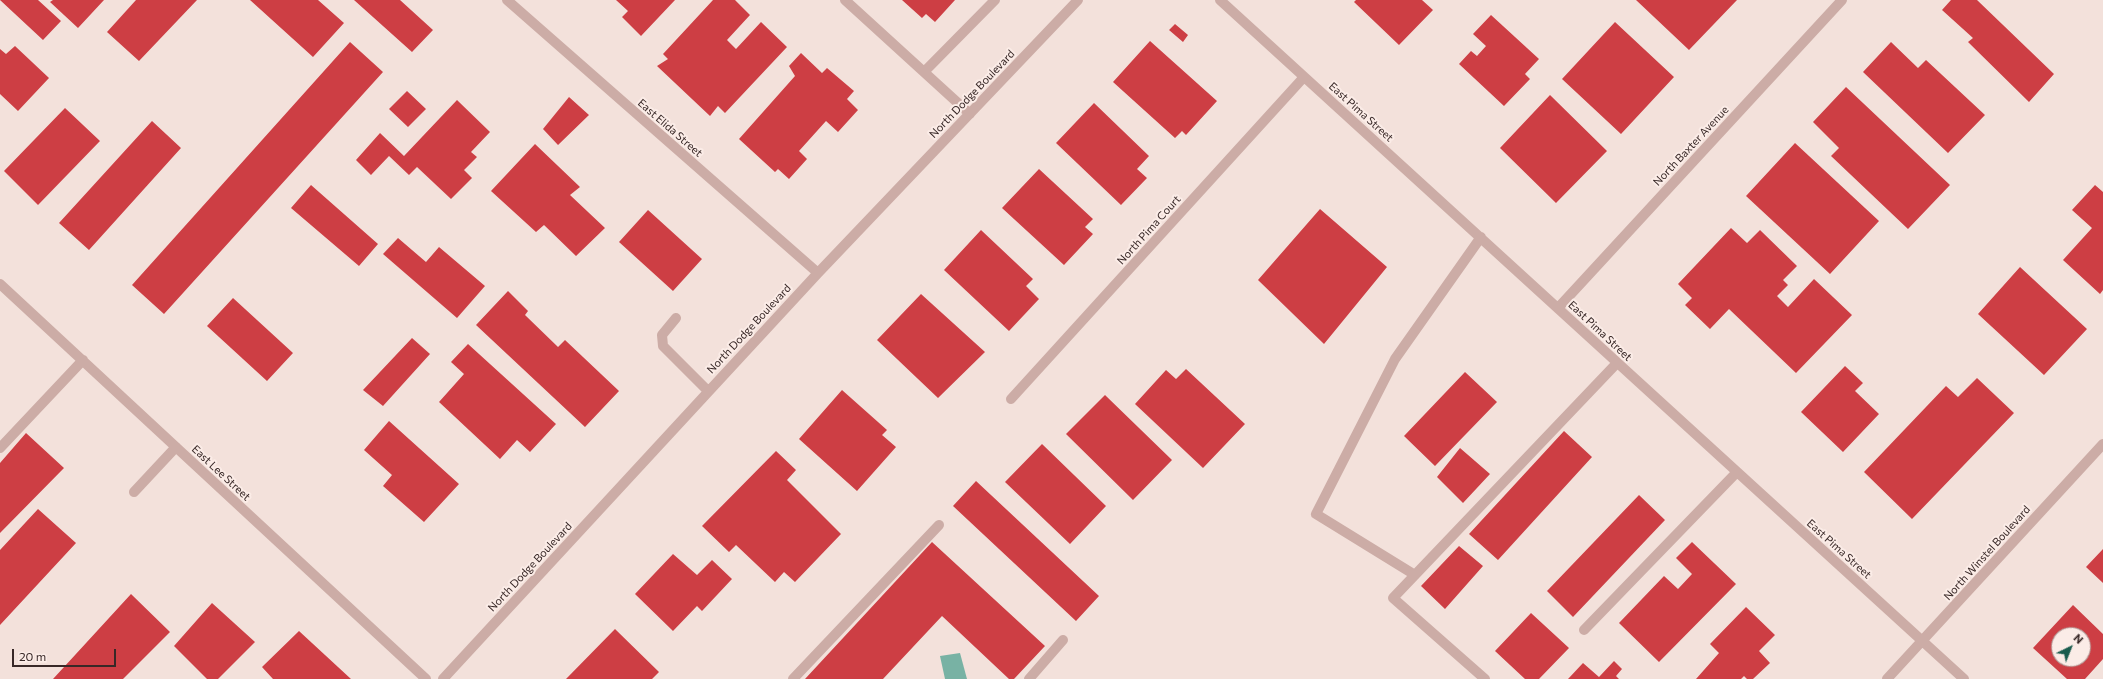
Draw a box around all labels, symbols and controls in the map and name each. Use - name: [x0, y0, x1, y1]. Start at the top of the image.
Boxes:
- street label: North Dodge Boulevard: [927, 47, 1017, 141]
- street label: East Pima Street: [1326, 80, 1396, 144]
- street label: East Elida Street: [635, 96, 705, 160]
- street label: North Baxter Avenue: [1651, 103, 1731, 189]
- street label: North Pima Court: [1114, 193, 1184, 267]
- street label: North Dodge Boulevard: [704, 282, 794, 376]
- street label: East Pima Street: [1565, 298, 1635, 364]
- street label: East Lee Street: [189, 443, 253, 503]
- street label: North Winstel Boulevard: [1941, 503, 2033, 603]
- street label: East Pima Street: [1804, 517, 1874, 581]
- street label: North Dodge Boulevard: [485, 520, 575, 614]
- north arrow: [2051, 627, 2091, 667]
- text: N: [2071, 631, 2086, 646]
- scale bar: [14, 641, 118, 667]
- text: 20 m: [19, 649, 46, 663]

